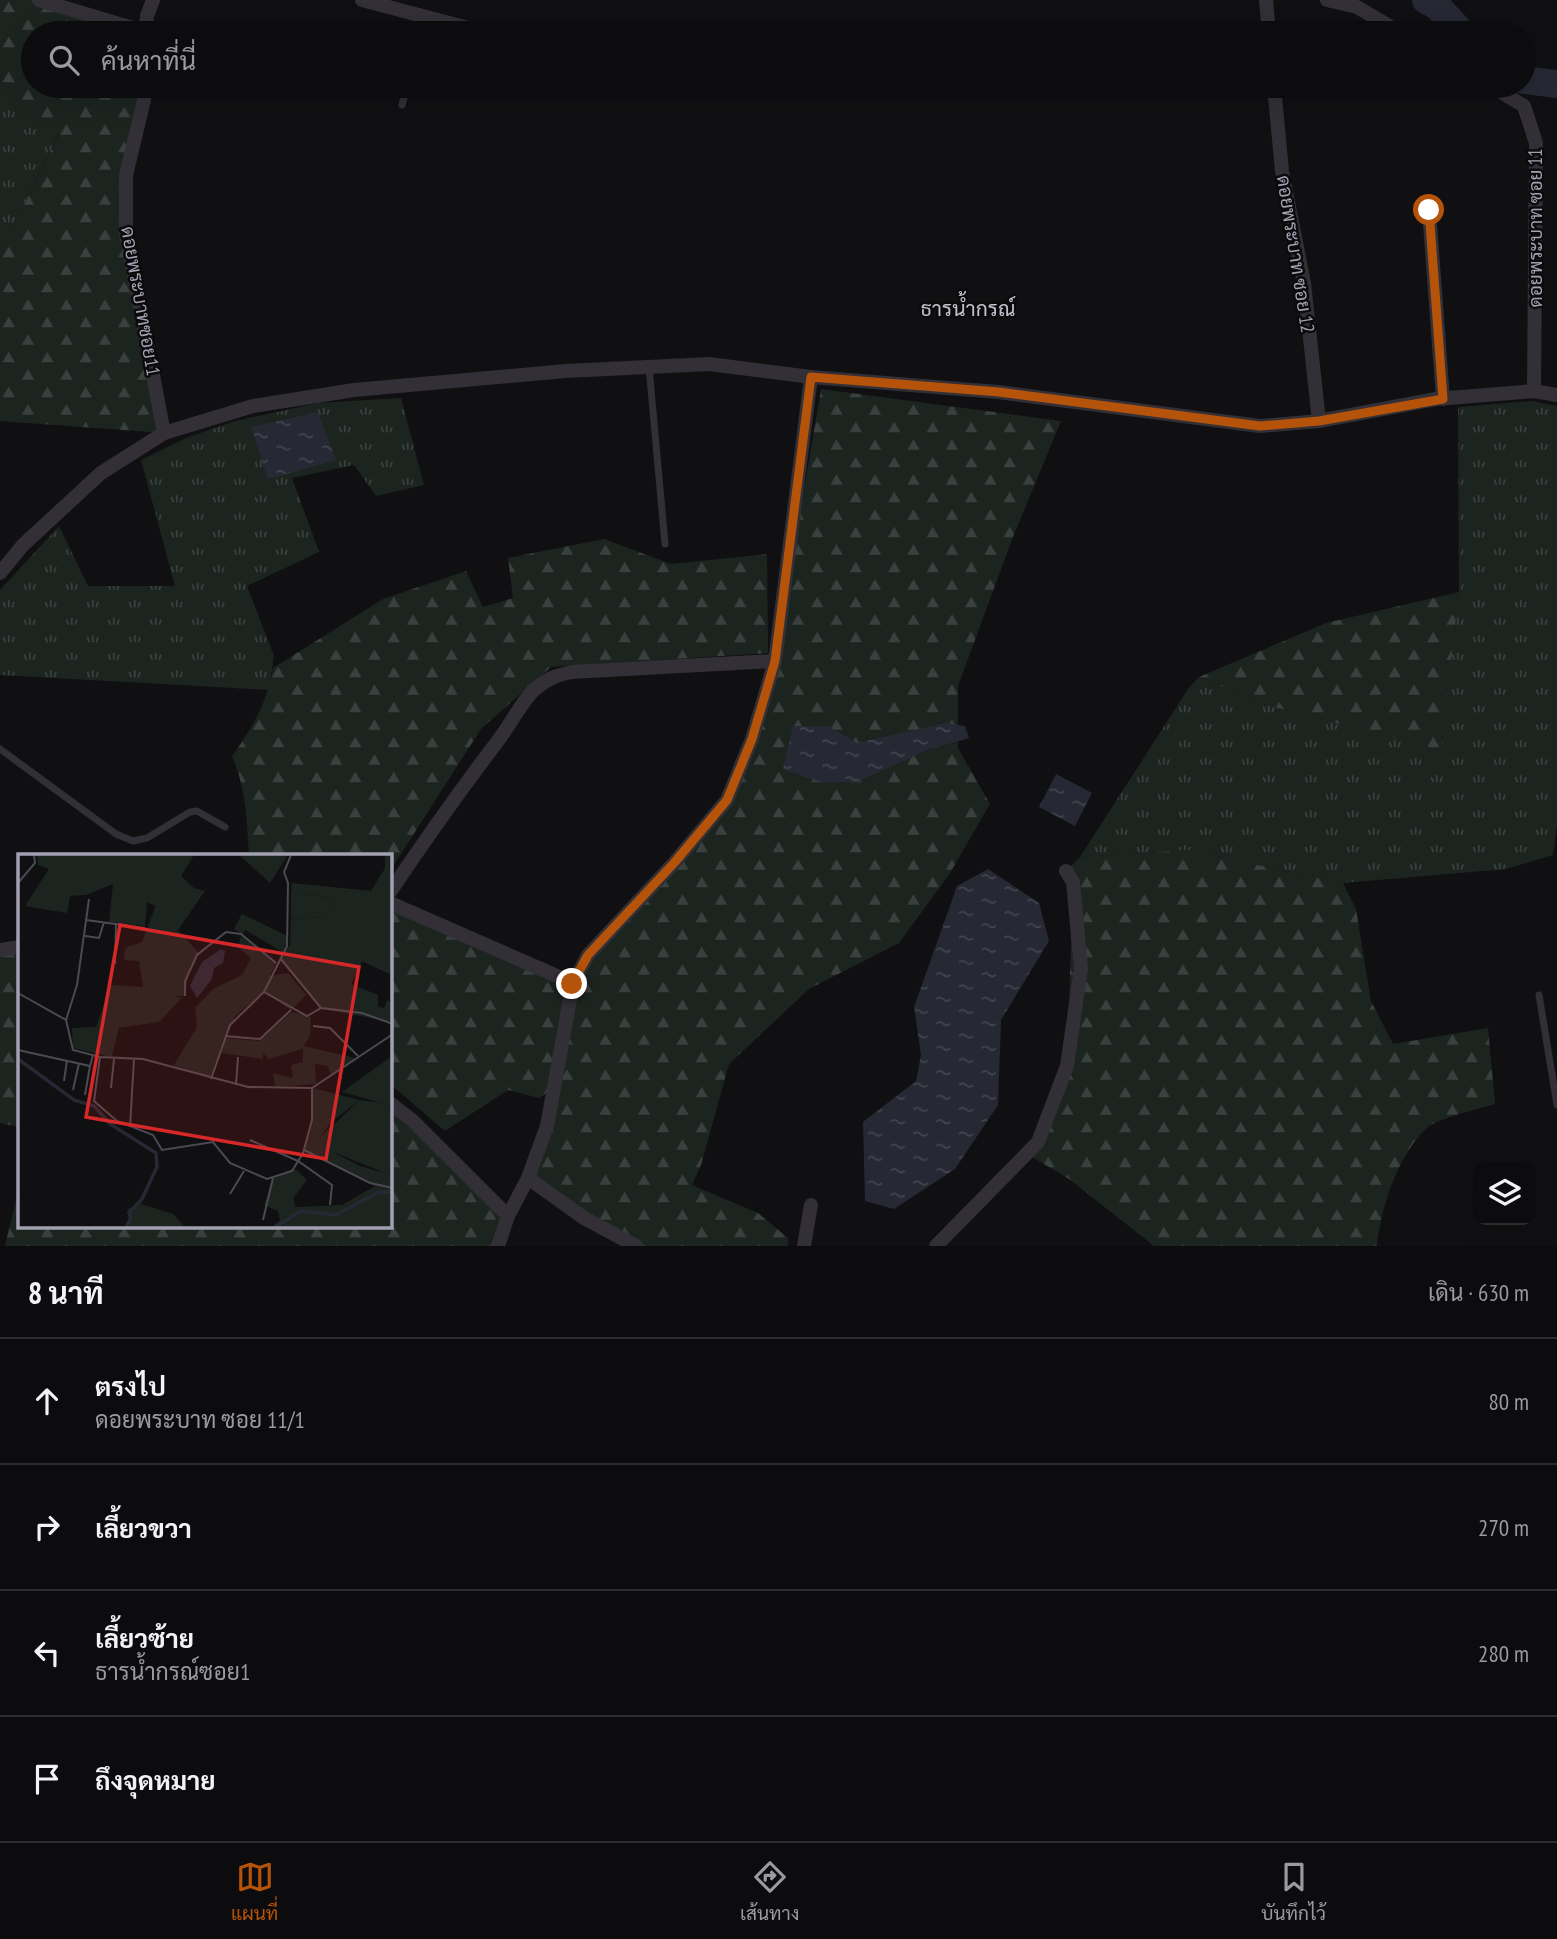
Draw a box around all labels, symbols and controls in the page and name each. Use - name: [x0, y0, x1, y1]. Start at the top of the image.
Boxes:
- search box: [21, 21, 1536, 98]
- icon: search: [45, 41, 83, 79]
- text: ค้นหาที่นี่: [101, 44, 196, 77]
- street label: ดอยพระบาท ซอย 11: [1523, 148, 1547, 308]
- street label: ดอยพระบาท ซอย 12: [1272, 174, 1320, 334]
- route start: [1413, 194, 1444, 225]
- street label: ดอยพระบาทซอย11: [116, 225, 166, 377]
- district label: ธารน้ำกรณ์: [920, 291, 1016, 322]
- inset map: [18, 854, 392, 1228]
- route end: [556, 968, 587, 999]
- map controls: [1473, 1162, 1536, 1225]
- button: layers: [1473, 1162, 1536, 1225]
- text: 8 นาที: [28, 1273, 104, 1312]
- text: เดิน · 630 m: [1428, 1278, 1529, 1307]
- text: ตรงไป: [95, 1370, 166, 1403]
- icon: ahead: [28, 1382, 66, 1420]
- text: 80 m: [1488, 1387, 1529, 1416]
- text: ดอยพระบาท ซอย 11/1: [95, 1405, 305, 1434]
- icon: right: [28, 1508, 66, 1546]
- text: เลี้ยวขวา: [95, 1512, 192, 1545]
- text: 270 m: [1478, 1513, 1529, 1542]
- text: เลี้ยวซ้าย: [95, 1622, 194, 1655]
- icon: left: [28, 1634, 66, 1672]
- text: 280 m: [1478, 1639, 1529, 1668]
- text: ธารน้ำกรณ์ซอย1: [95, 1657, 250, 1686]
- icon: arrive: [28, 1760, 66, 1798]
- text: ถึงจุดหมาย: [95, 1764, 216, 1797]
- tab: แผนที่: [231, 1858, 278, 1925]
- tab: เส้นทาง: [740, 1858, 799, 1925]
- tab: บันทึกไว้: [1261, 1858, 1326, 1925]

